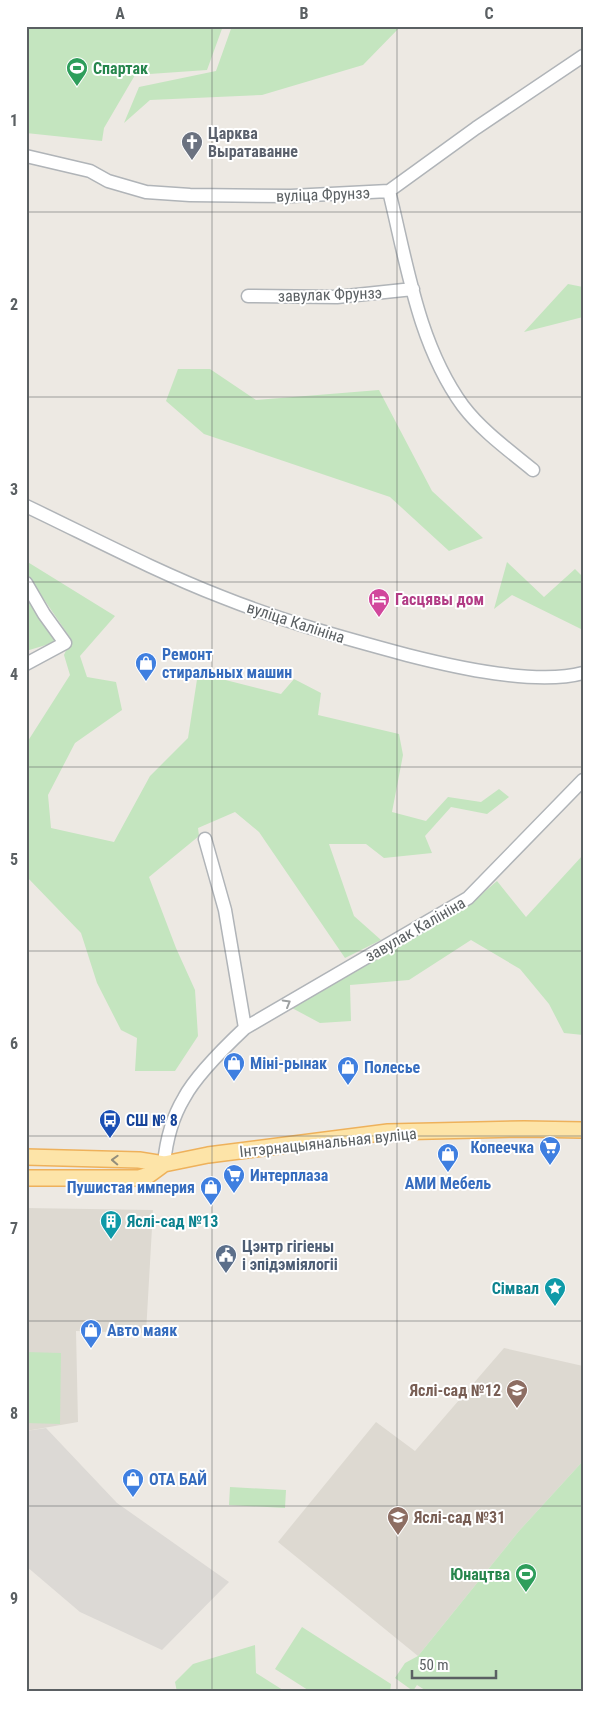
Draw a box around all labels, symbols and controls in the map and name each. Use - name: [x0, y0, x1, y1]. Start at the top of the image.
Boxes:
- text: A: [115, 4, 125, 23]
- text: B: [300, 4, 309, 23]
- text: C: [484, 4, 494, 23]
- sports icon: Спартак: [65, 56, 89, 87]
- place label: Спартак: [93, 59, 148, 78]
- text: 1: [10, 111, 18, 130]
- place label: Царква Выратаванне: [208, 124, 298, 161]
- church icon: Царква Выратаванне: [180, 130, 204, 161]
- street label: вуліца Фрунзэ: [276, 183, 370, 206]
- street label: завулак Фрунзэ: [277, 283, 383, 306]
- text: 2: [10, 295, 18, 314]
- text: 3: [10, 480, 18, 499]
- hotel icon: Гасцявы дом: [367, 587, 391, 618]
- place label: Гасцявы дом: [395, 590, 484, 609]
- street label: вуліца Калініна: [244, 598, 347, 647]
- place label: Ремонт стиральных машин: [162, 645, 292, 682]
- shop icon: Ремонт стиральных машин: [134, 651, 158, 682]
- text: 4: [10, 665, 18, 684]
- text: 5: [10, 850, 18, 869]
- street label: завулак Калініна: [362, 893, 469, 966]
- one-way arrow: [282, 1000, 291, 1010]
- text: 6: [10, 1034, 18, 1053]
- shop icon: Міні-рынак: [222, 1051, 246, 1082]
- place label: Міні-рынак: [250, 1054, 327, 1073]
- shop icon: Полесье: [336, 1055, 360, 1086]
- place label: Полесье: [364, 1058, 421, 1077]
- bus stop icon: СШ № 8: [98, 1108, 122, 1139]
- place label: СШ № 8: [126, 1111, 178, 1130]
- street label: Інтэрнацыянальная вуліца: [238, 1124, 418, 1161]
- supermarket icon: Копеечка: [538, 1135, 562, 1166]
- place label: Копеечка: [470, 1138, 534, 1157]
- shop icon: АМИ Мебель: [436, 1142, 460, 1173]
- one-way arrow: [111, 1155, 118, 1165]
- supermarket icon: Интерплаза: [222, 1163, 246, 1194]
- place label: Интерплаза: [250, 1166, 329, 1185]
- place label: АМИ Мебель: [405, 1174, 491, 1193]
- shop icon: Пушистая империя: [199, 1175, 223, 1206]
- place label: Пушистая империя: [67, 1178, 195, 1197]
- building icon: Яслі-сад №13: [99, 1209, 123, 1240]
- place label: Яслі-сад №13: [126, 1212, 218, 1231]
- text: 7: [10, 1219, 18, 1238]
- place label: Цэнтр гігіены і эпідэміялогіі: [242, 1237, 338, 1274]
- public building icon: Цэнтр гігіены і эпідэміялогіі: [214, 1243, 238, 1274]
- place icon: Сімвал: [543, 1276, 567, 1307]
- place label: Сімвал: [492, 1279, 539, 1298]
- shop icon: Авто маяк: [79, 1318, 103, 1349]
- place label: Авто маяк: [107, 1321, 177, 1340]
- school or university icon: Яслі-сад №12: [505, 1378, 529, 1409]
- place label: Яслі-сад №12: [409, 1381, 501, 1400]
- text: 8: [10, 1404, 18, 1423]
- shop icon: ОТА БАЙ: [121, 1467, 145, 1498]
- place label: ОТА БАЙ: [149, 1469, 207, 1489]
- school or university icon: Яслі-сад №31: [386, 1505, 410, 1536]
- place label: Яслі-сад №31: [413, 1508, 505, 1527]
- sports icon: Юнацтва: [514, 1562, 538, 1593]
- place label: Юнацтва: [450, 1565, 510, 1584]
- text: 9: [10, 1589, 18, 1608]
- scale bar: [412, 1648, 495, 1680]
- text: 50 m: [419, 1656, 449, 1674]

